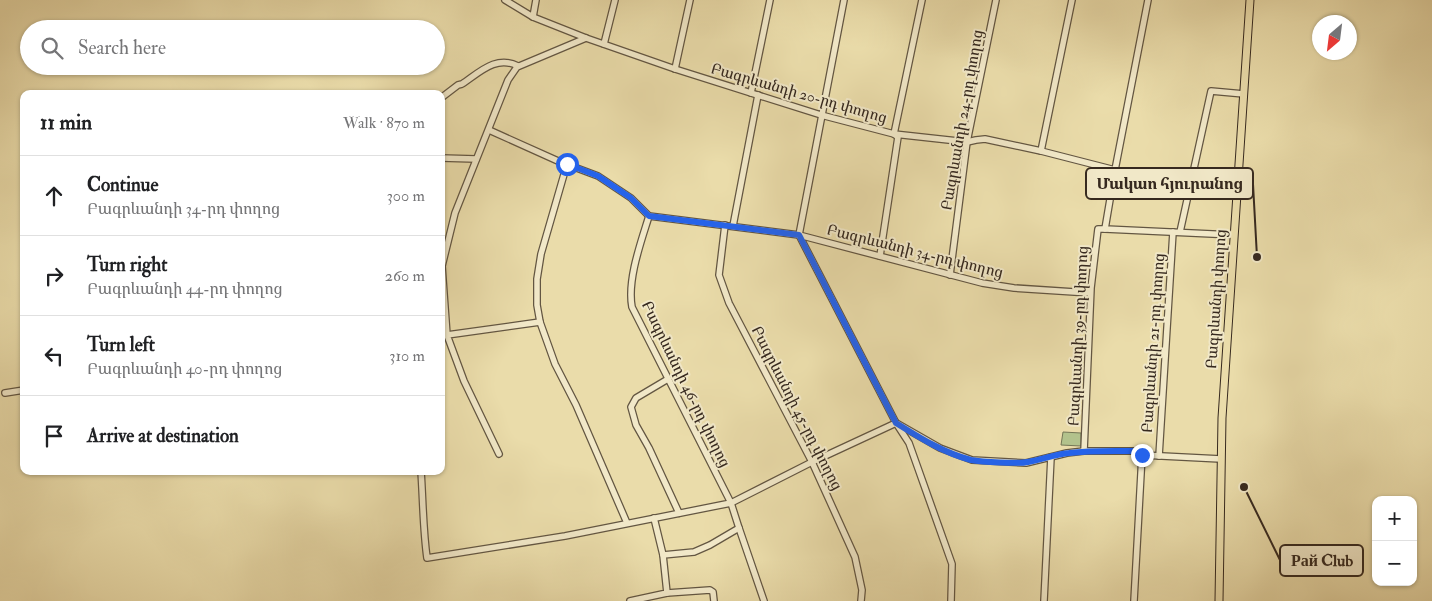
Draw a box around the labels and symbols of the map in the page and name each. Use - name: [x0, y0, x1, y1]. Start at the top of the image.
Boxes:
- north arrow: [1312, 15, 1357, 60]
- street label: Բագրևանդի 24-րդ փողոց: [937, 28, 988, 212]
- street label: Բագրևանդի 20-րդ փողոց: [709, 59, 889, 128]
- route start: [556, 153, 579, 176]
- callout: Մակաո հյուրանոց: [1086, 168, 1253, 199]
- text: Մակաո հյուրանոց: [1097, 174, 1243, 194]
- street label: Բագրևանդի 34-րդ փողոց: [825, 220, 1005, 283]
- street label: Բագրևանդի փողոց: [1202, 229, 1231, 370]
- street label: Բագրևանդի 39-րդ փողոց: [1064, 245, 1093, 427]
- street label: Բագրևանդի 21-րդ փողոց: [1138, 252, 1169, 434]
- street label: Բագրևանդի 46-րդ փողոց: [637, 298, 734, 471]
- street label: Բագրևանդի 45-րդ փողոց: [747, 323, 846, 494]
- route end: [1131, 444, 1154, 467]
- callout: Рай Club: [1280, 545, 1363, 576]
- text: Рай Club: [1291, 551, 1353, 571]

